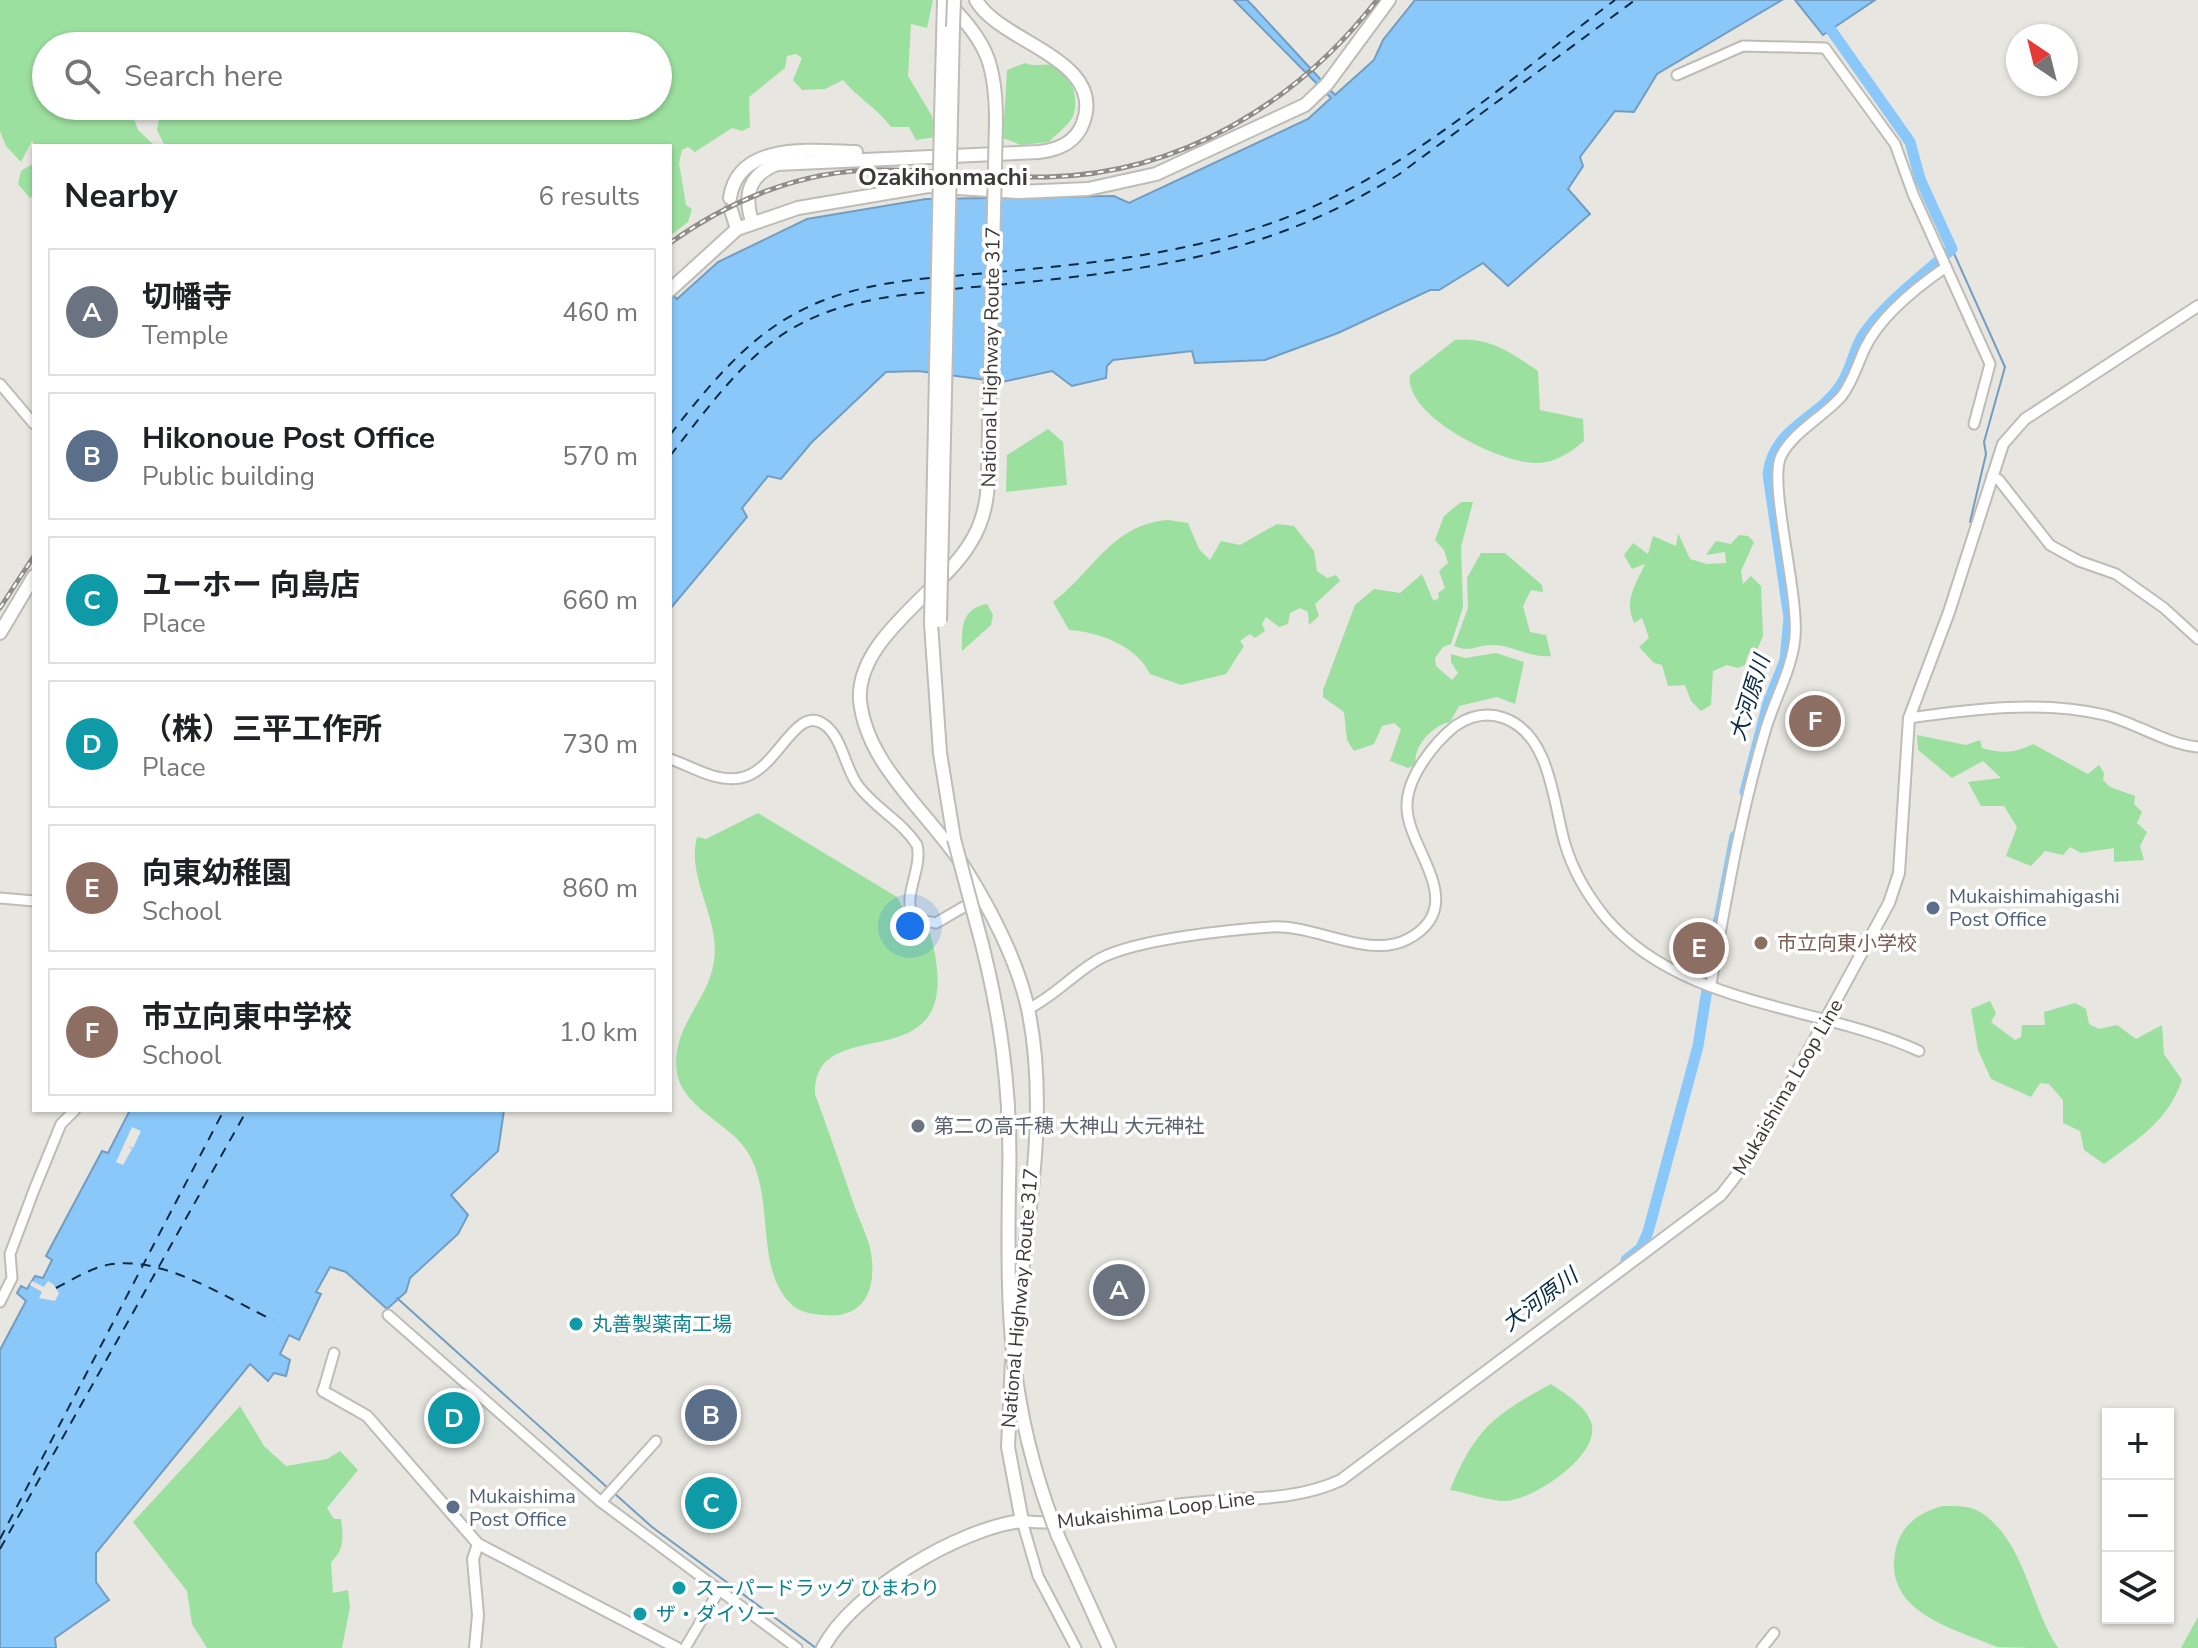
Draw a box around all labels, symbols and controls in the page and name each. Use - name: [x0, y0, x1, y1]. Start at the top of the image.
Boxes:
- north arrow: [2006, 24, 2078, 96]
- search box: [32, 32, 672, 120]
- icon: search: [60, 54, 104, 98]
- text: Search here: [124, 56, 283, 97]
- district label: Ozakihonmachi: [858, 161, 1028, 193]
- text: Nearby: [64, 173, 178, 219]
- text: 6 results: [539, 179, 640, 214]
- street label: National Highway Route 317: [975, 226, 1007, 488]
- text: 切幡寺: [142, 277, 232, 318]
- text: A: [82, 295, 102, 330]
- text: 460 m: [562, 295, 638, 330]
- text: Temple: [142, 318, 228, 353]
- text: Hikonoue Post Office: [142, 418, 435, 459]
- text: B: [83, 439, 101, 474]
- text: 570 m: [562, 439, 638, 474]
- text: Public building: [142, 459, 315, 494]
- text: ユーホー 向島店: [142, 565, 360, 606]
- text: C: [83, 583, 101, 618]
- text: 660 m: [562, 583, 638, 618]
- text: Place: [142, 606, 206, 641]
- water label: 大河原川: [1723, 650, 1778, 744]
- pin: F: [1789, 691, 1841, 751]
- text: （株）三平工作所: [142, 709, 382, 750]
- text: D: [82, 727, 102, 762]
- text: 730 m: [562, 727, 638, 762]
- text: Place: [142, 750, 206, 785]
- text: 向東幼稚園: [142, 853, 292, 894]
- text: E: [84, 871, 100, 906]
- text: 860 m: [562, 871, 638, 906]
- place label: Mukaishimahigashi Post Office: [1949, 883, 2120, 933]
- text: School: [142, 894, 221, 929]
- marker: Mukaishimahigashi Post Office: [1924, 899, 1942, 917]
- your location: [890, 906, 930, 946]
- pin: E: [1673, 918, 1725, 978]
- place label: 市立向東小学校: [1777, 930, 1917, 957]
- marker: 市立向東小学校: [1752, 934, 1770, 952]
- street label: Mukaishima Loop Line: [1726, 994, 1850, 1180]
- text: 市立向東中学校: [142, 997, 352, 1038]
- text: F: [85, 1015, 99, 1050]
- text: 1.0 km: [559, 1015, 638, 1050]
- text: School: [142, 1038, 221, 1073]
- place label: 第二の高千穂 大神山 大元神社: [934, 1113, 1204, 1140]
- marker: 第二の高千穂 大神山 大元神社: [909, 1117, 927, 1135]
- street label: National Highway Route 317: [995, 1167, 1045, 1429]
- pin: A: [1093, 1260, 1145, 1320]
- water label: 大河原川: [1496, 1260, 1586, 1338]
- place label: 丸善製薬南工場: [592, 1311, 732, 1338]
- marker: 丸善製薬南工場: [567, 1315, 585, 1333]
- pin: B: [685, 1385, 737, 1445]
- pin: D: [428, 1388, 480, 1448]
- map controls: [2102, 1408, 2174, 1624]
- button: +: [2102, 1408, 2174, 1480]
- pin: C: [685, 1473, 737, 1533]
- button: −: [2102, 1480, 2174, 1552]
- place label: Mukaishima Post Office: [469, 1483, 576, 1533]
- street label: Mukaishima Loop Line: [1055, 1484, 1257, 1536]
- marker: Mukaishima Post Office: [444, 1498, 462, 1516]
- button: layers: [2102, 1552, 2174, 1624]
- place label: スーパードラッグ ひまわり: [695, 1575, 940, 1602]
- marker: スーパードラッグ ひまわり: [670, 1579, 688, 1597]
- place label: ザ・ダイソー: [656, 1601, 776, 1628]
- marker: ザ・ダイソー: [631, 1605, 649, 1623]

